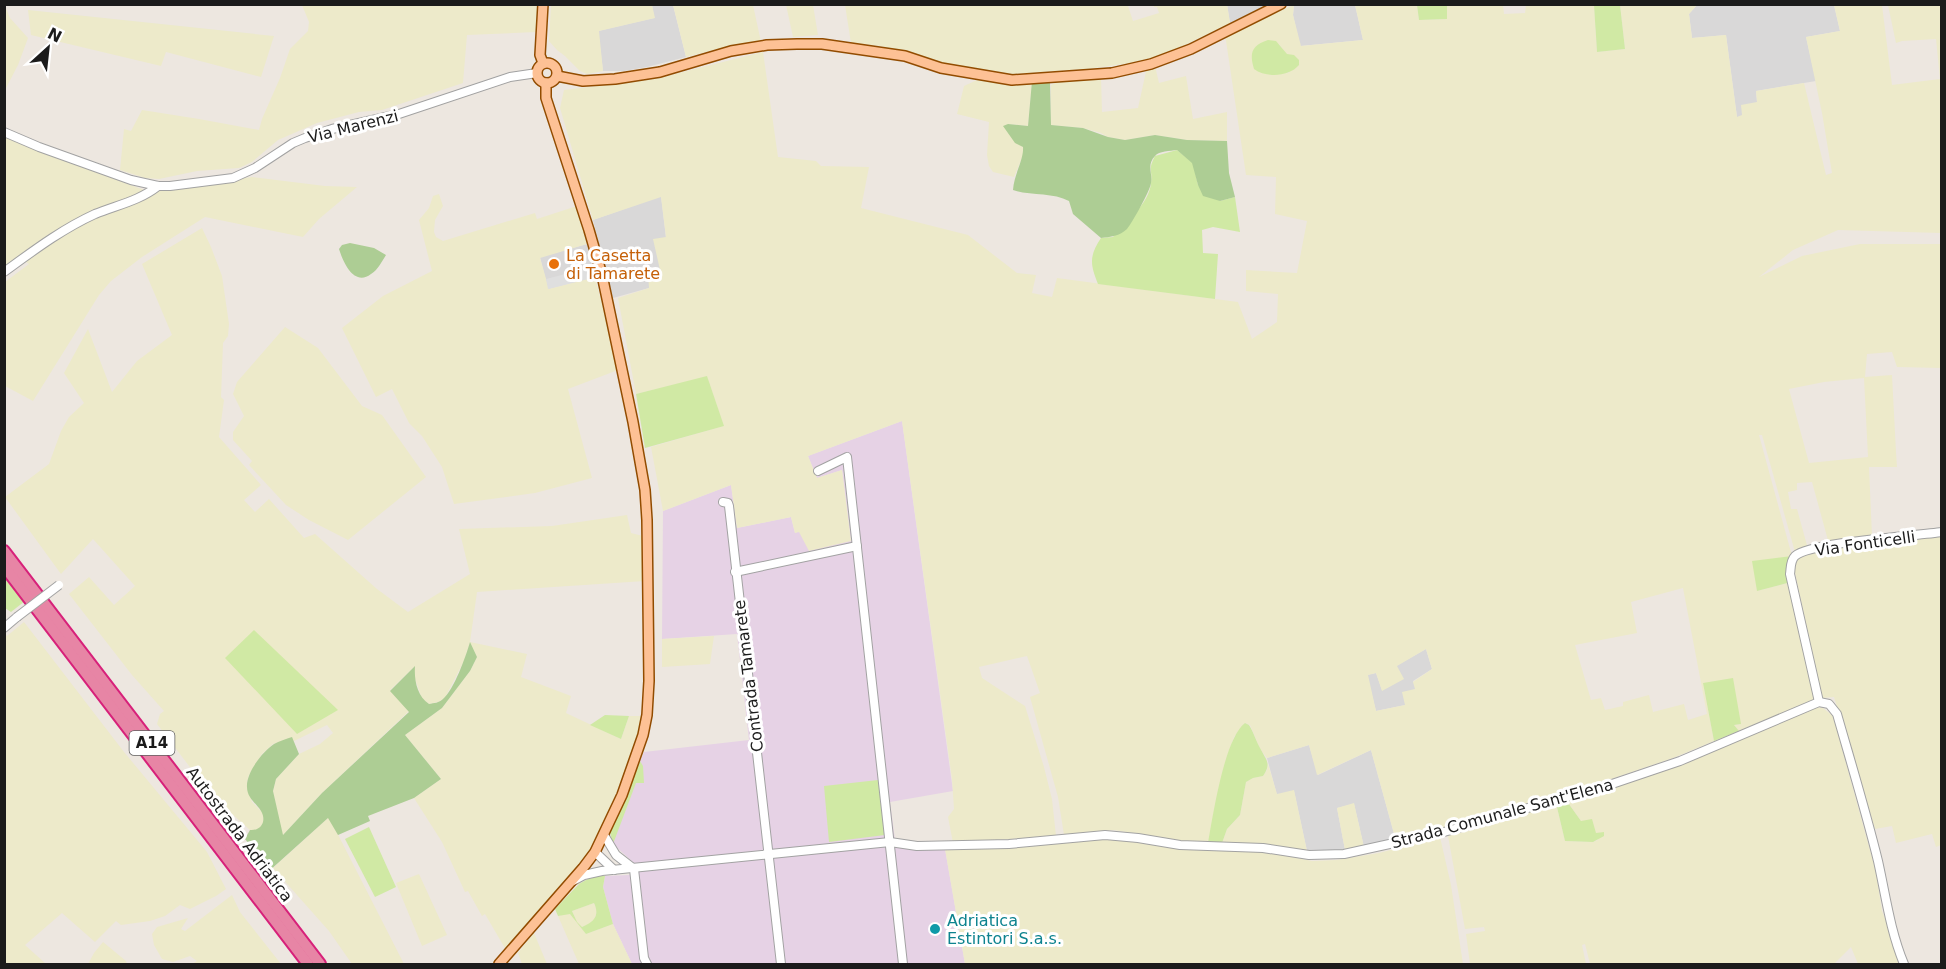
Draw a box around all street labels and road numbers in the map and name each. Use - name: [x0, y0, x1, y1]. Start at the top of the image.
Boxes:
- street label: Via Marenzi: [306, 106, 400, 147]
- street label: Via Fonticelli: [1814, 527, 1916, 560]
- street label: Contrada Tamarete: [730, 599, 767, 753]
- road number: A14: [130, 731, 174, 755]
- street label: Autostrada Adriatica: [183, 763, 297, 906]
- street label: Strada Comunale Sant'Elena: [1389, 775, 1615, 852]

